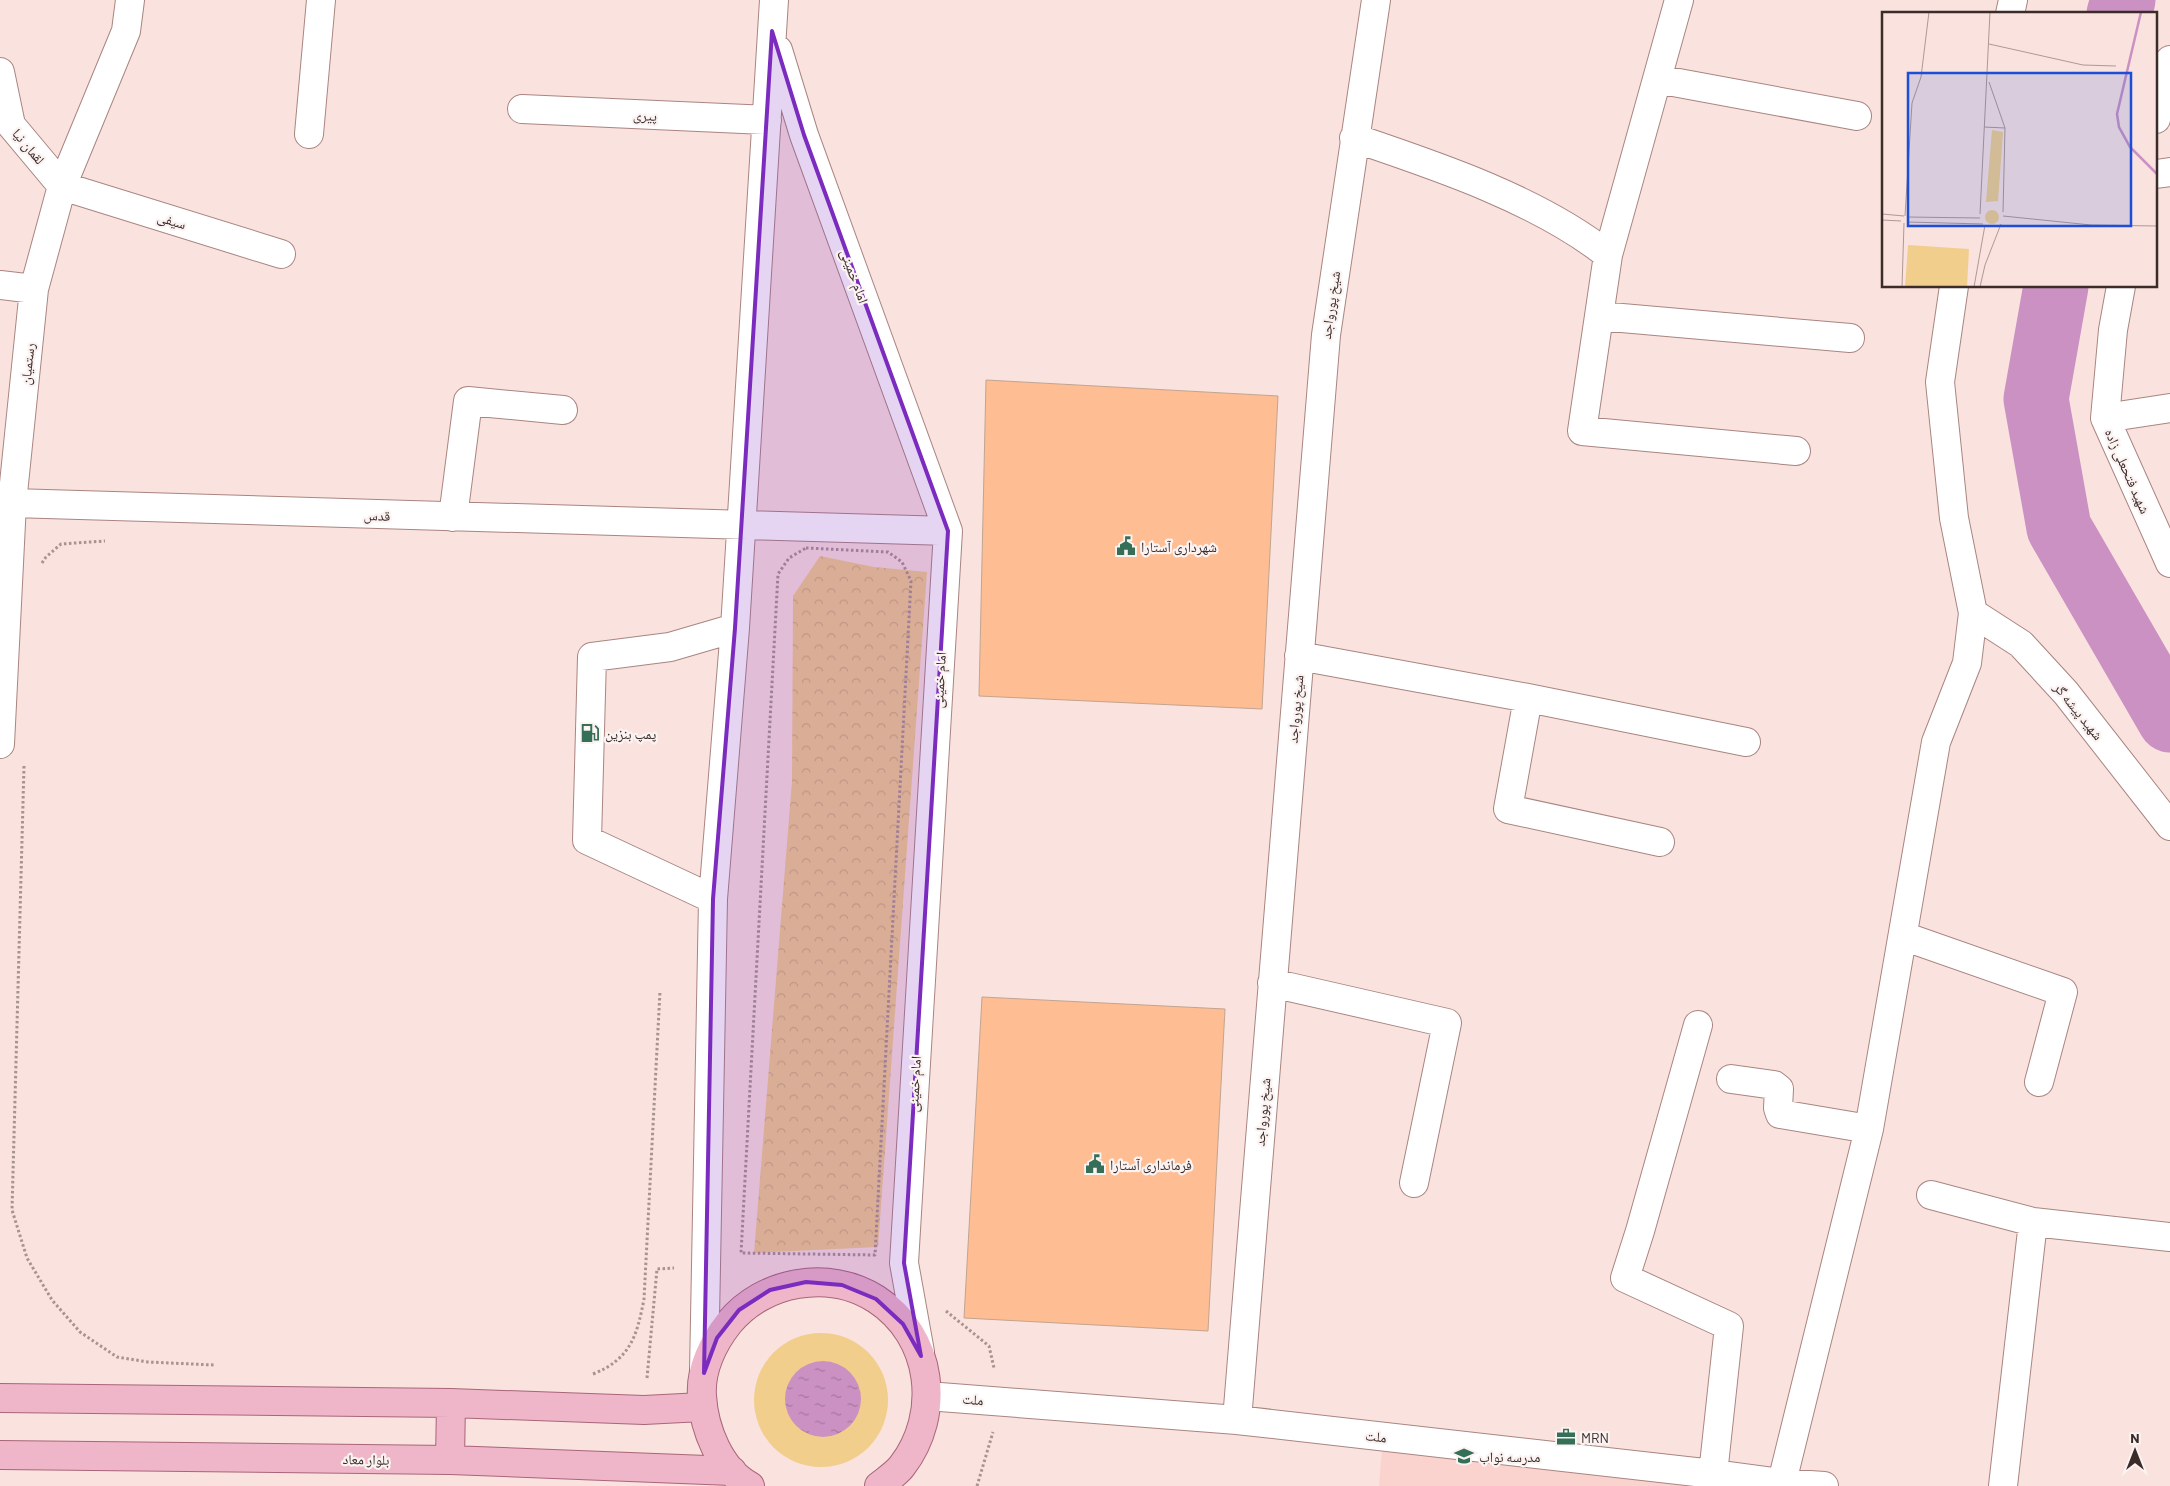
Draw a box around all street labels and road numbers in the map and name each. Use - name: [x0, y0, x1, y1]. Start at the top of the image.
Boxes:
- street label: پیری: [632, 106, 658, 125]
- street label: لقمان نیا: [8, 125, 49, 168]
- street label: سیفی: [155, 208, 188, 233]
- street label: امام خمینی: [835, 247, 873, 306]
- street label: شیخ پورواجد: [1317, 270, 1345, 340]
- street label: رستمیان: [16, 342, 39, 386]
- street label: شهید فتحعلی زاده: [2101, 426, 2154, 517]
- street label: قدس: [363, 506, 391, 525]
- street label: امام خمینی: [929, 651, 951, 709]
- street label: شیخ پورواجد: [1284, 674, 1308, 744]
- street label: شهید پیشه گر: [2049, 678, 2107, 744]
- street label: امام خمینی: [904, 1055, 926, 1113]
- street label: شیخ پورواجد: [1251, 1077, 1275, 1147]
- street label: ملت: [962, 1390, 984, 1408]
- street label: ملت: [1365, 1426, 1387, 1446]
- street label: بلوار معاد: [342, 1450, 390, 1469]

